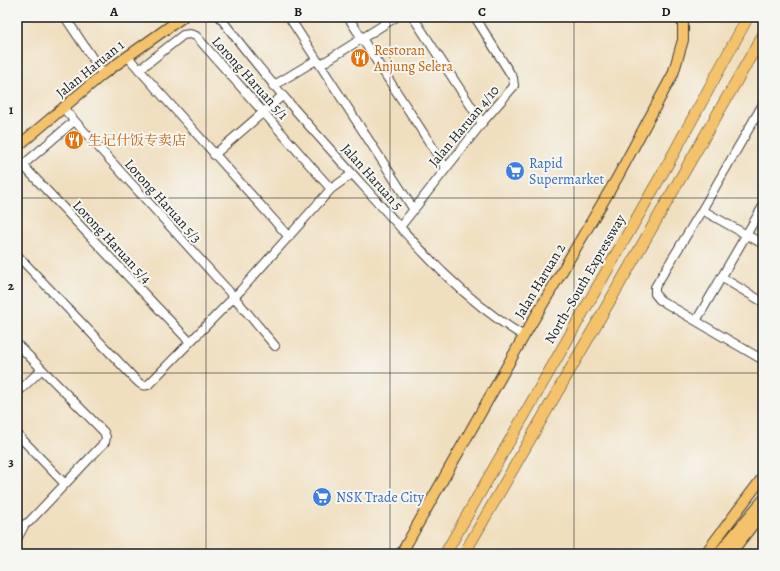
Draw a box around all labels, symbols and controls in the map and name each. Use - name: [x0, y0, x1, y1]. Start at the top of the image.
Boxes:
- text: A: [109, 3, 119, 20]
- text: B: [294, 3, 302, 20]
- text: C: [478, 3, 486, 20]
- text: D: [661, 3, 671, 20]
- street label: Lorong Haruan 5/1: [208, 32, 293, 124]
- street label: Jalan Haruan 1: [52, 36, 128, 102]
- place label: Restoran Anjung Selera: [373, 41, 453, 76]
- restaurant icon: Restoran Anjung Selera: [349, 47, 371, 69]
- street label: Jalan Haruan 4/10: [424, 81, 504, 171]
- text: 1: [9, 101, 14, 118]
- restaurant icon: 生记什饭专卖店: [63, 129, 85, 151]
- place label: 生记什饭专卖店: [88, 131, 186, 150]
- street label: Jalan Haruan 5: [337, 140, 407, 214]
- place label: Rapid Supermarket: [529, 154, 605, 189]
- street label: Lorong Haruan 5/3: [120, 155, 206, 247]
- supermarket icon: Rapid Supermarket: [504, 160, 526, 182]
- street label: Lorong Haruan 5/4: [68, 196, 156, 288]
- street label: North–South Expressway: [540, 210, 630, 347]
- street label: Jalan Haruan 2: [510, 240, 570, 322]
- text: 2: [8, 277, 15, 294]
- text: 3: [8, 453, 14, 470]
- supermarket icon: NSK Trade City: [311, 486, 333, 508]
- place label: NSK Trade City: [336, 488, 425, 507]

